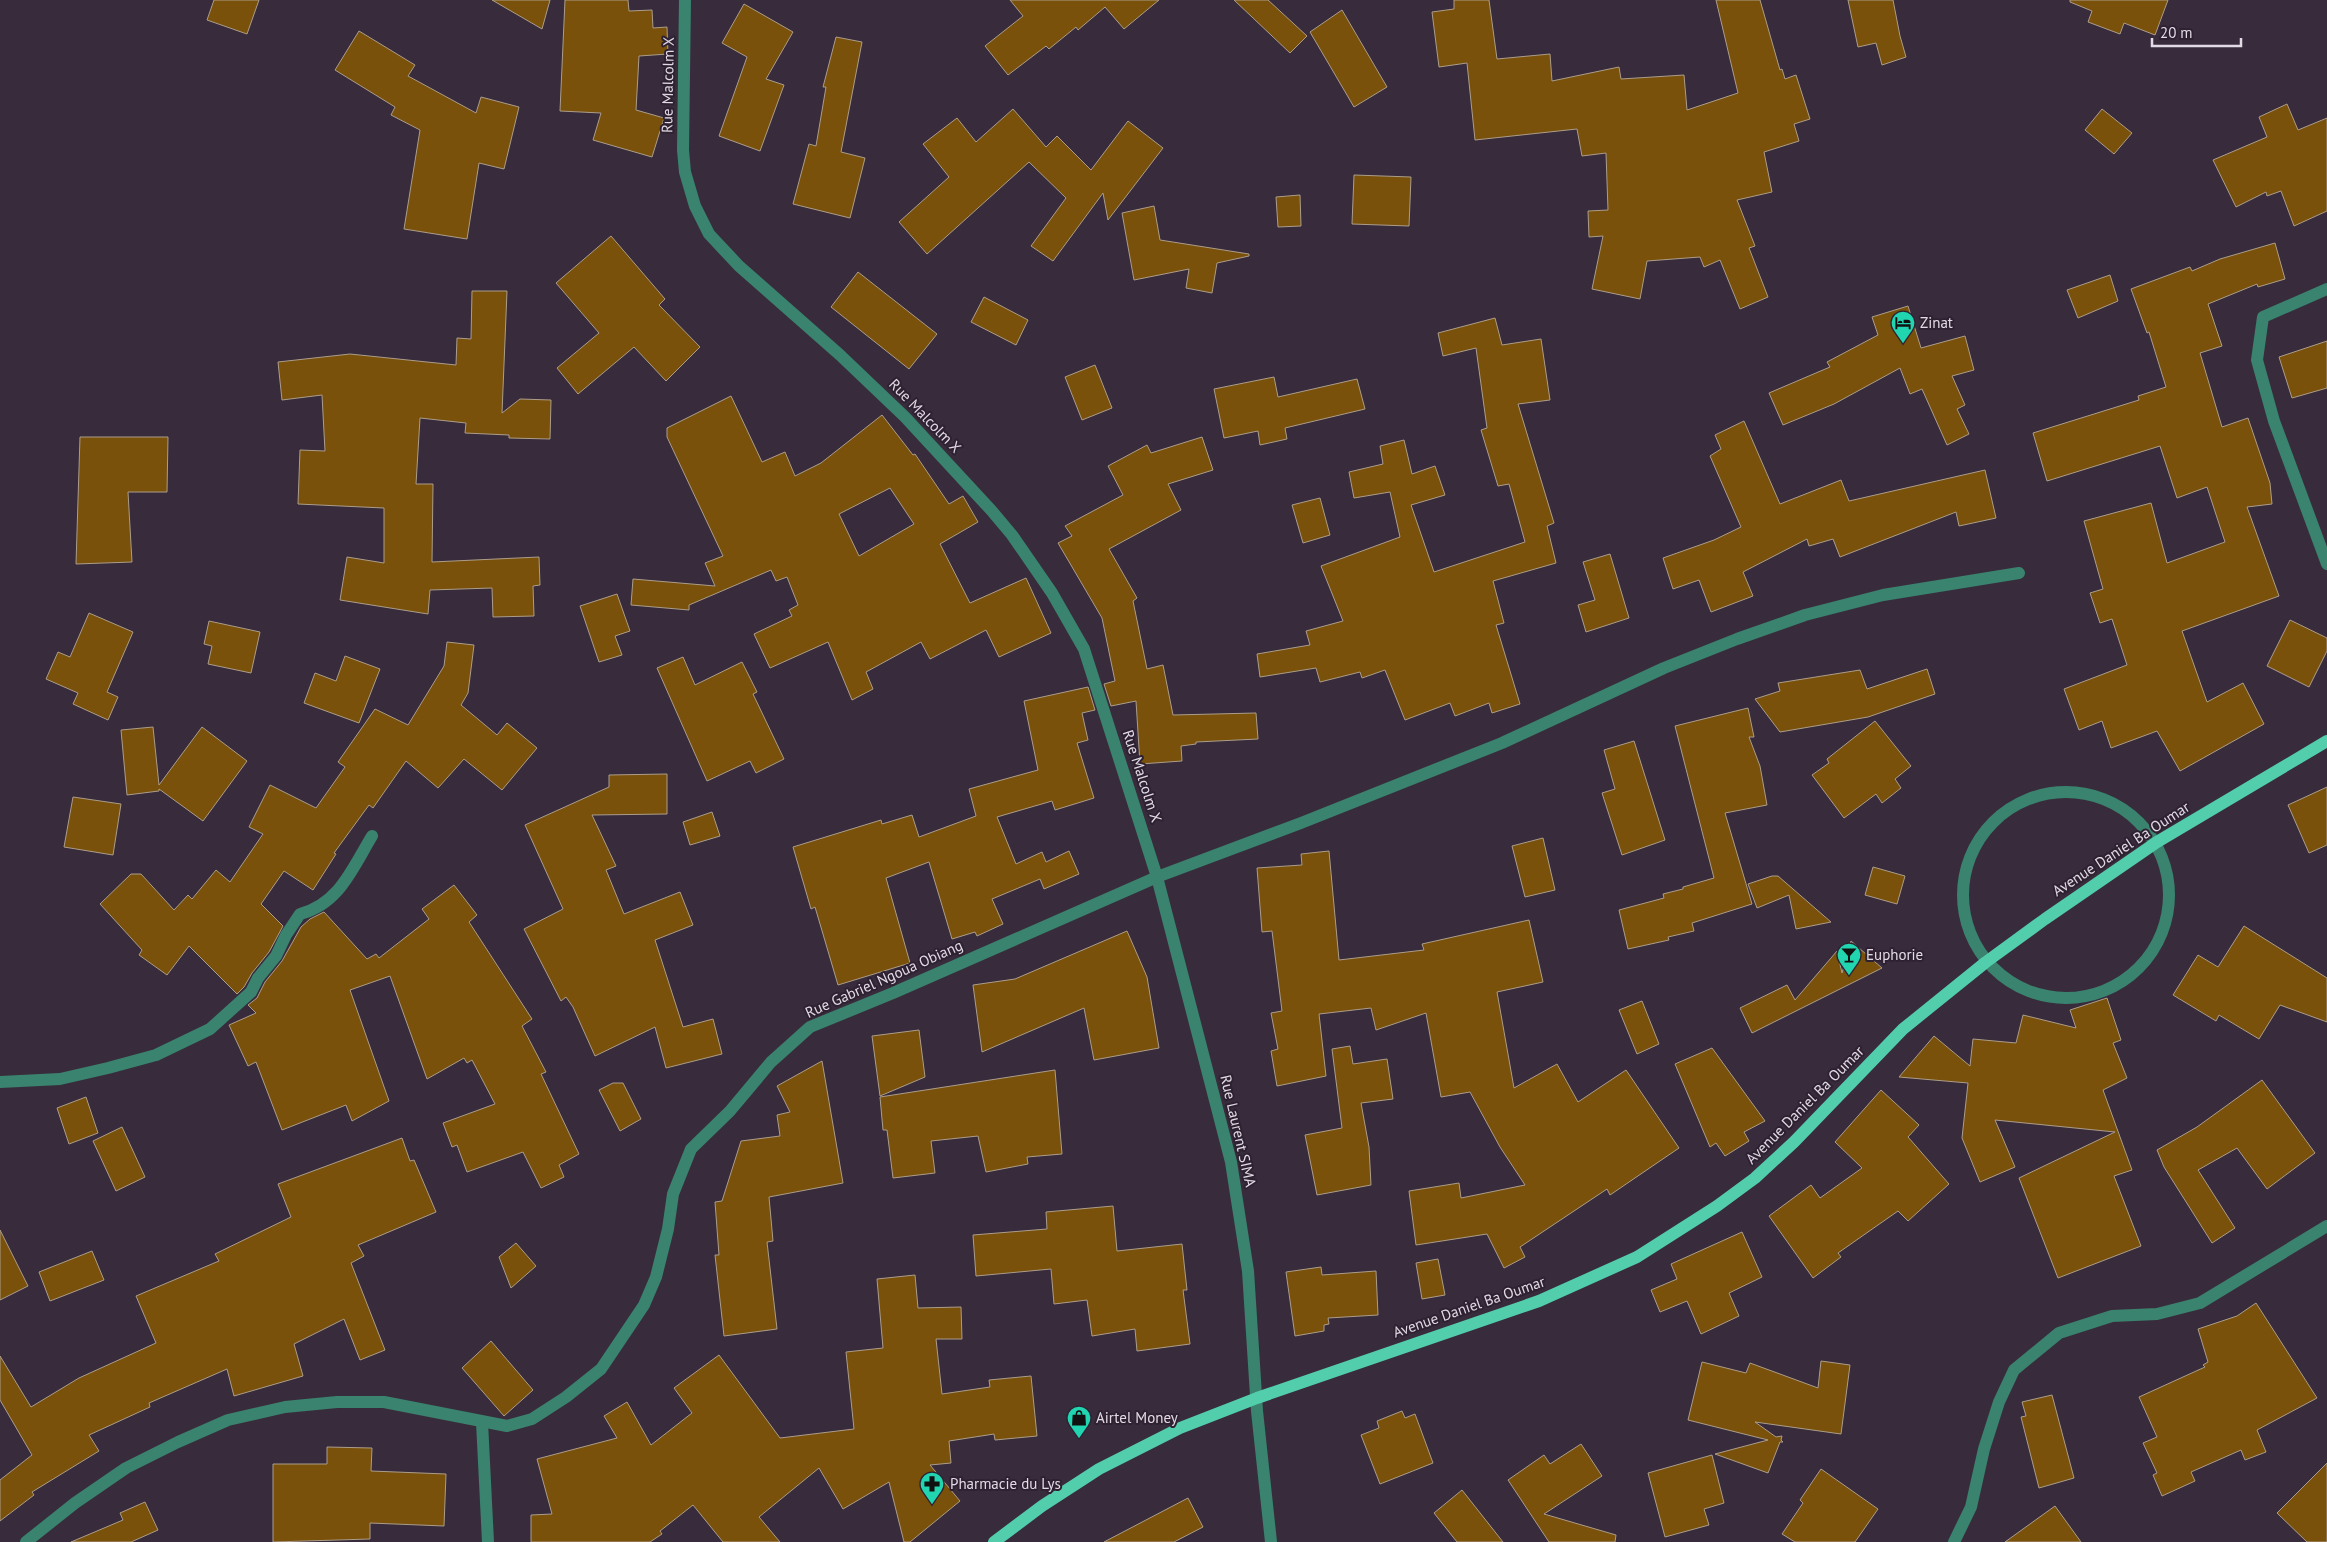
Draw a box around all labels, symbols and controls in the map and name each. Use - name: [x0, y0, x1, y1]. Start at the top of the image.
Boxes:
- scale bar: [2152, 15, 2241, 47]
- text: 20 m: [2160, 23, 2193, 42]
- street label: Rue Malcolm X: [657, 37, 678, 133]
- hotel icon: Zinat: [1890, 310, 1916, 344]
- place label: Zinat: [1920, 313, 1953, 332]
- street label: Rue Malcolm X: [885, 375, 966, 457]
- street label: Rue Malcolm X: [1119, 727, 1166, 824]
- street label: Avenue Daniel Ba Oumar: [2049, 797, 2193, 900]
- street label: Rue Gabriel Ngoua Obiang: [802, 935, 965, 1022]
- bar icon: Euphorie: [1836, 942, 1862, 976]
- place label: Euphorie: [1866, 945, 1923, 964]
- street label: Avenue Daniel Ba Oumar: [1741, 1041, 1868, 1168]
- street label: Rue Laurent SIMA: [1216, 1073, 1261, 1189]
- street label: Avenue Daniel Ba Oumar: [1390, 1272, 1547, 1341]
- shop icon: Airtel Money: [1066, 1405, 1092, 1439]
- place label: Airtel Money: [1096, 1408, 1178, 1427]
- pharmacy icon: Pharmacie du Lys: [919, 1471, 945, 1505]
- place label: Pharmacie du Lys: [950, 1474, 1061, 1493]

